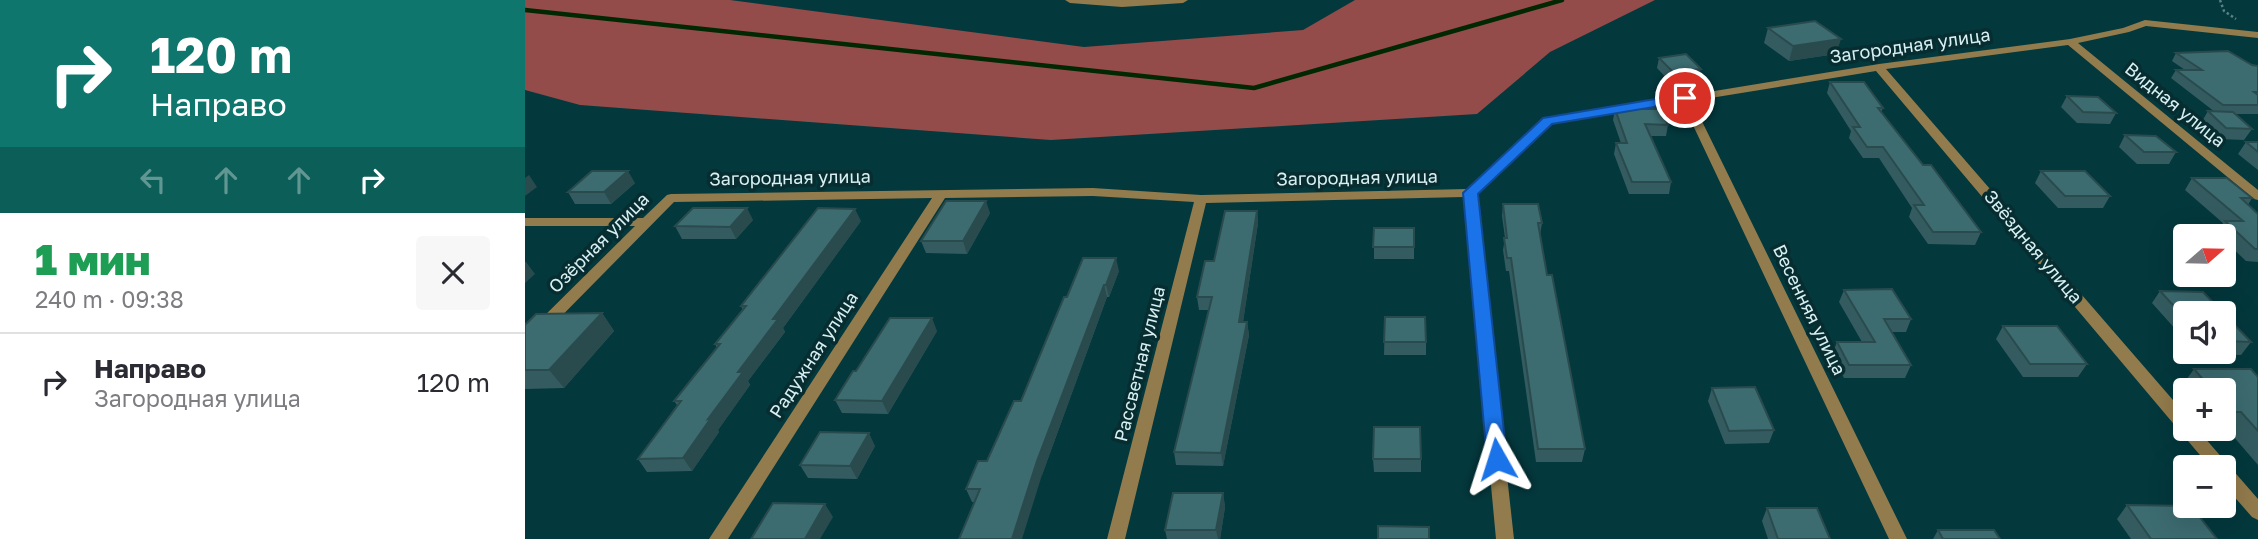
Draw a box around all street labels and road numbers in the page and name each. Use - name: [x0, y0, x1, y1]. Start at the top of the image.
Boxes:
- street label: Загородная улица: [1828, 23, 1992, 67]
- street label: Видная улица: [2121, 57, 2230, 151]
- street label: Загородная улица: [709, 165, 871, 189]
- street label: Загородная улица: [1276, 165, 1438, 189]
- street label: Звёздная улица: [1980, 185, 2088, 307]
- street label: Озёрная улица: [544, 188, 653, 297]
- street label: Весенняя улица: [1769, 241, 1851, 378]
- street label: Рассветная улица: [1109, 284, 1169, 444]
- street label: Радужная улица: [764, 287, 862, 422]

